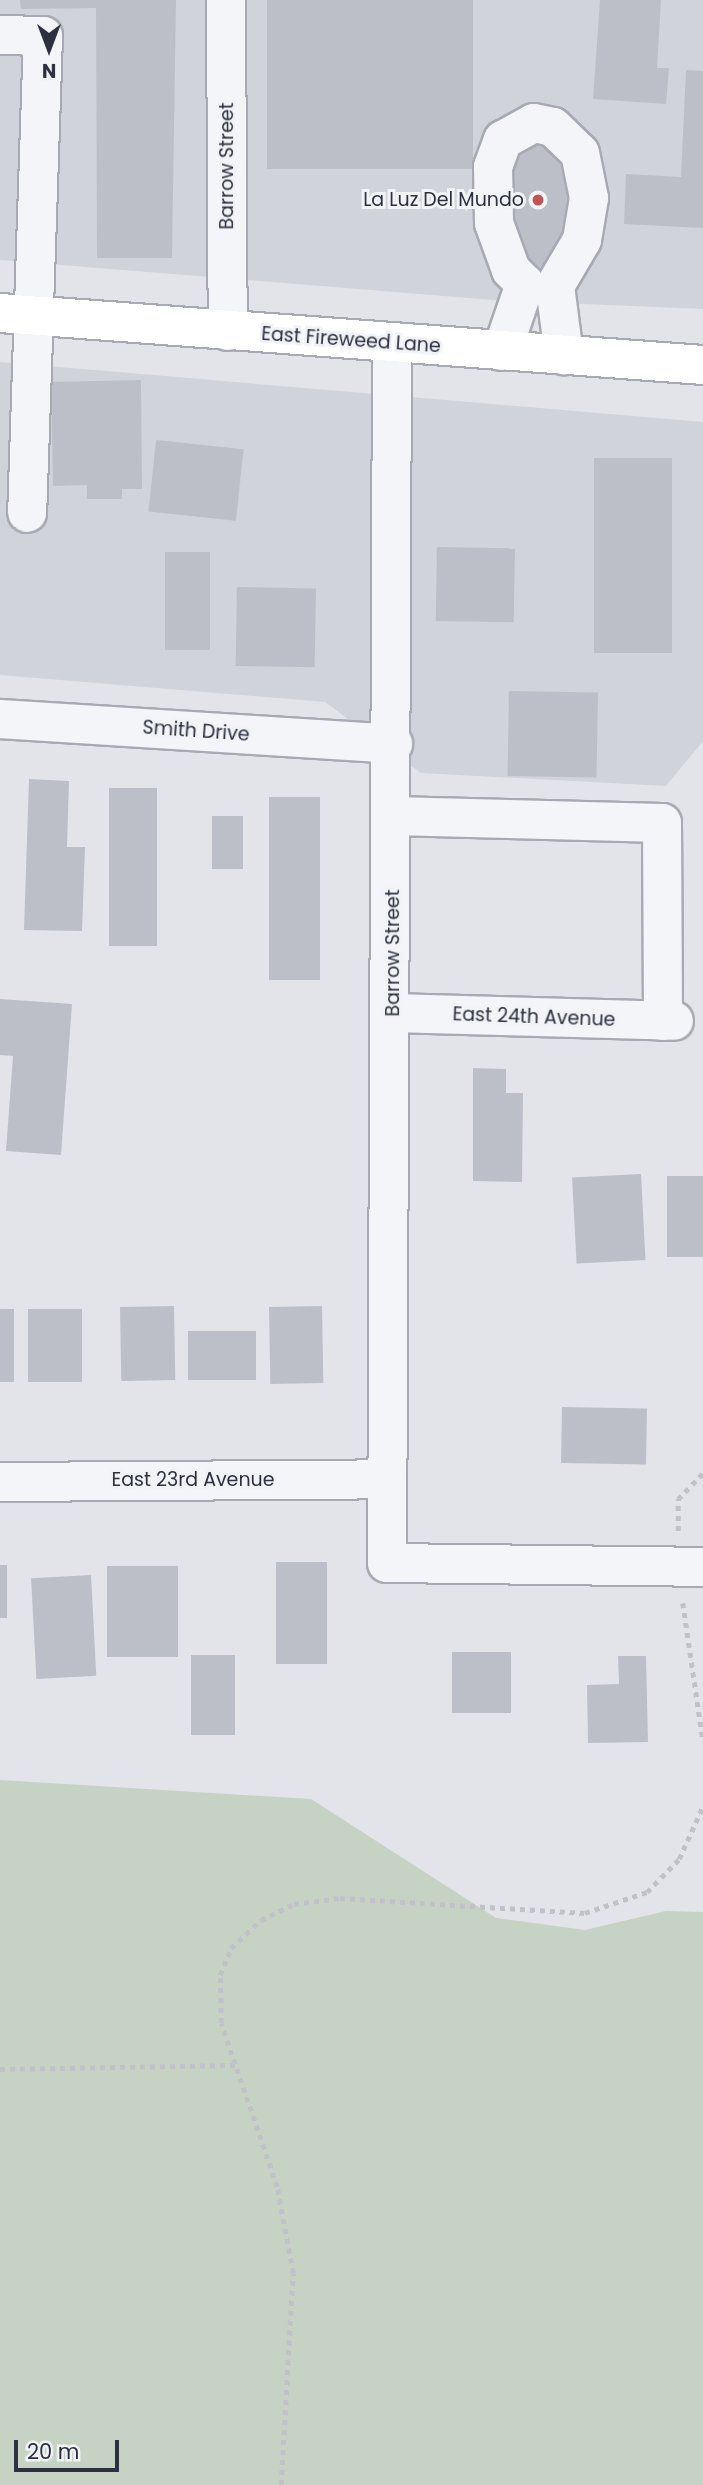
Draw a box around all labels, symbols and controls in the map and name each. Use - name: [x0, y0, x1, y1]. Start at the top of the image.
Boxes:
- north arrow: [14, 14, 84, 84]
- text: N: [42, 57, 56, 84]
- street label: Barrow Street: [216, 102, 238, 230]
- place label: La Luz Del Mundo: [363, 189, 524, 211]
- marker: La Luz Del Mundo: [530, 192, 546, 208]
- street label: East Fireweed Lane: [261, 322, 441, 358]
- street label: Smith Drive: [142, 716, 250, 746]
- street label: Barrow Street: [382, 889, 404, 1017]
- street label: East 24th Avenue: [452, 1003, 616, 1031]
- street label: East 23rd Avenue: [112, 1469, 274, 1491]
- scale bar: [18, 2426, 122, 2470]
- text: 20 m: [27, 2437, 80, 2466]

